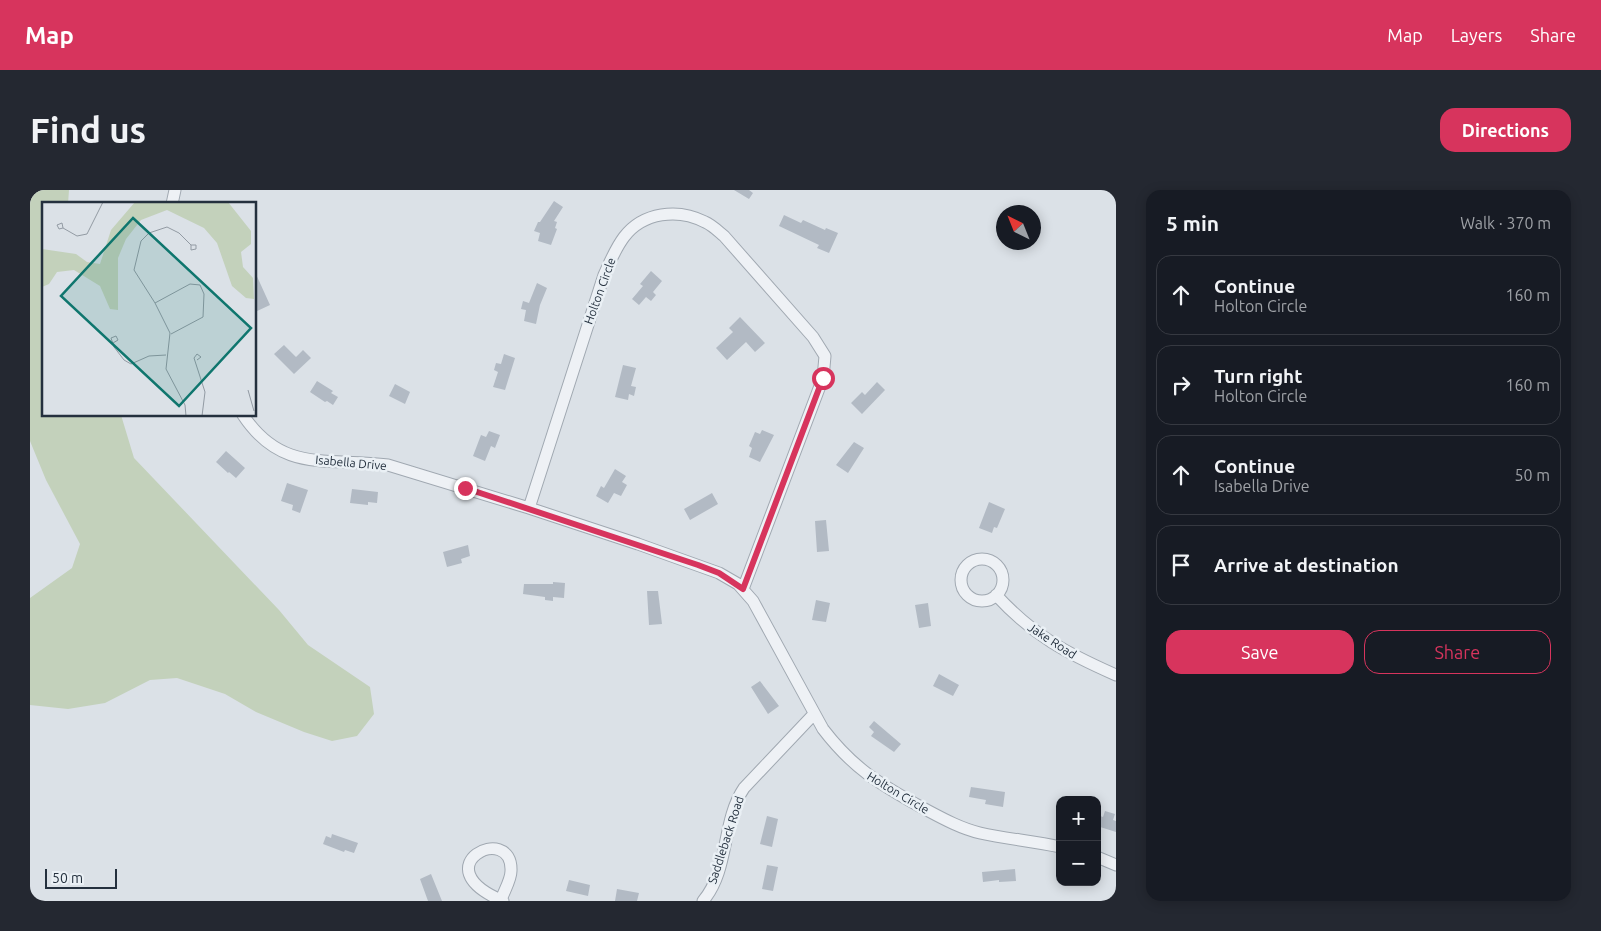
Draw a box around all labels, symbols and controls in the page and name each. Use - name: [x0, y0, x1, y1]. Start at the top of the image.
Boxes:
- text: Map: [25, 22, 74, 49]
- text: Map: [1387, 25, 1423, 45]
- text: Layers: [1451, 25, 1502, 45]
- text: Share: [1530, 25, 1576, 45]
- button: Directions: [1440, 108, 1571, 152]
- text: Find us: [30, 110, 146, 150]
- inset map: [42, 202, 256, 416]
- north arrow: [996, 205, 1041, 250]
- text: 5 min: [1166, 211, 1219, 235]
- text: Walk · 370 m: [1460, 214, 1551, 232]
- street label: Holton Circle: [581, 256, 618, 326]
- text: Continue: [1214, 275, 1295, 297]
- icon: ahead: [1167, 281, 1195, 309]
- text: 160 m: [1505, 286, 1550, 304]
- text: Holton Circle: [1214, 297, 1307, 315]
- text: Turn right: [1214, 365, 1302, 387]
- route start: [812, 367, 835, 390]
- icon: right: [1167, 371, 1195, 399]
- text: 160 m: [1505, 376, 1550, 394]
- text: Holton Circle: [1214, 387, 1307, 405]
- street label: Isabella Drive: [315, 453, 387, 472]
- text: Continue: [1214, 455, 1295, 477]
- icon: ahead: [1167, 461, 1195, 489]
- text: 50 m: [1514, 466, 1550, 484]
- route end: [454, 477, 477, 500]
- text: Isabella Drive: [1214, 477, 1310, 495]
- icon: arrive: [1167, 551, 1195, 579]
- text: Arrive at destination: [1214, 554, 1399, 576]
- street label: Jake Road: [1026, 620, 1079, 661]
- button: Save: [1166, 630, 1354, 674]
- button: Share: [1364, 630, 1551, 674]
- street label: Holton Circle: [865, 769, 932, 816]
- street label: Saddleback Road: [705, 794, 746, 885]
- map controls: [1056, 796, 1101, 886]
- button: +: [1056, 796, 1101, 841]
- button: −: [1056, 841, 1101, 886]
- scale bar: [45, 866, 118, 889]
- text: 50 m: [52, 870, 83, 886]

